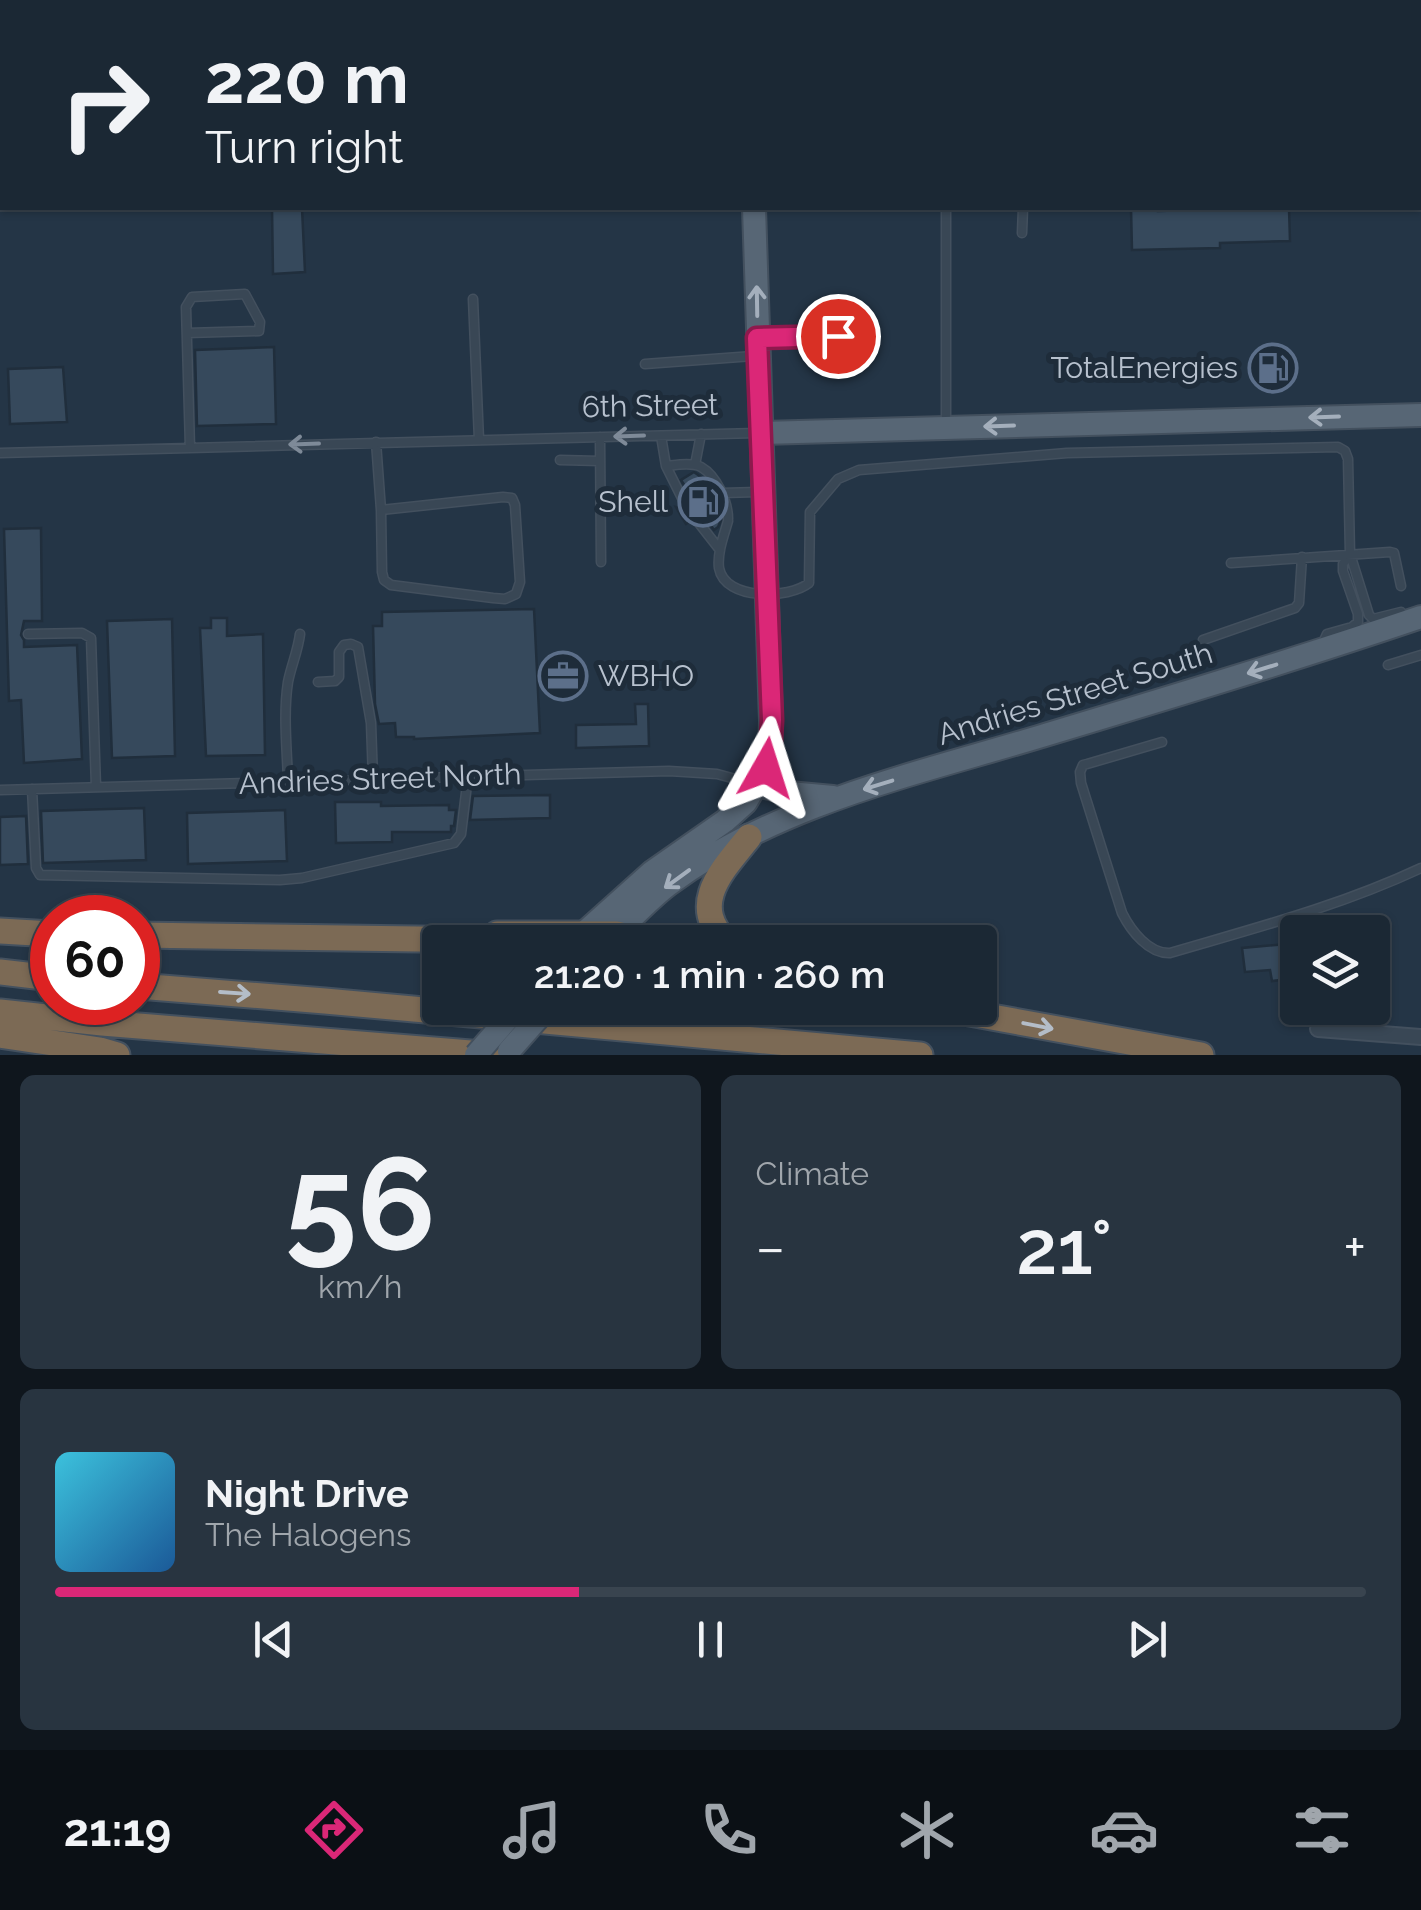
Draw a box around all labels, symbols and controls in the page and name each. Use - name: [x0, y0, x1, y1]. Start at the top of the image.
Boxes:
- text: 220 m: [205, 37, 409, 119]
- icon: right: [40, 40, 170, 170]
- text: Turn right: [205, 121, 403, 174]
- one-way arrow: [747, 285, 766, 317]
- pin: [796, 294, 881, 379]
- icon: arrive: [811, 309, 866, 364]
- fuel station icon: TotalEnergies: [1247, 342, 1299, 394]
- place label: TotalEnergies: [1050, 350, 1238, 385]
- street label: 6th Street: [581, 387, 719, 424]
- one-way arrow: [1308, 408, 1340, 427]
- one-way arrow: [983, 417, 1015, 436]
- one-way arrow: [614, 427, 646, 446]
- one-way arrow: [289, 435, 321, 454]
- fuel station icon: Shell: [677, 476, 729, 528]
- place label: Shell: [598, 484, 669, 519]
- street label: Andries Street South: [933, 635, 1216, 752]
- office icon: WBHO: [537, 650, 589, 702]
- place label: WBHO: [598, 658, 694, 693]
- one-way arrow: [1247, 661, 1278, 679]
- position arrow: [714, 716, 818, 820]
- street label: Andries Street North: [238, 756, 522, 801]
- one-way arrow: [863, 777, 894, 795]
- one-way arrow: [664, 868, 691, 889]
- speed limit sign: 60: [30, 895, 160, 1025]
- map controls: [1280, 915, 1390, 1025]
- button: layers: [1280, 915, 1390, 1025]
- text: 21:20 · 1 min · 260 m: [534, 952, 885, 997]
- one-way arrow: [218, 984, 250, 1003]
- one-way arrow: [1021, 1017, 1053, 1036]
- text: 56: [285, 1127, 436, 1279]
- text: Climate: [756, 1155, 869, 1192]
- text: 21°: [1016, 1203, 1112, 1292]
- text: −: [756, 1215, 785, 1280]
- text: +: [1343, 1215, 1366, 1280]
- text: km/h: [318, 1268, 402, 1305]
- text: Night Drive: [205, 1471, 409, 1516]
- text: The Halogens: [205, 1516, 411, 1553]
- icon: previous: [246, 1612, 301, 1667]
- icon: pause: [683, 1612, 738, 1667]
- icon: next: [1120, 1612, 1175, 1667]
- icon: directions: [299, 1795, 369, 1865]
- icon: music: [497, 1795, 567, 1865]
- icon: phone: [694, 1795, 764, 1865]
- icon: climate: [892, 1795, 962, 1865]
- icon: car: [1089, 1795, 1159, 1865]
- icon: filters: [1287, 1795, 1357, 1865]
- text: 21:19: [64, 1804, 171, 1857]

